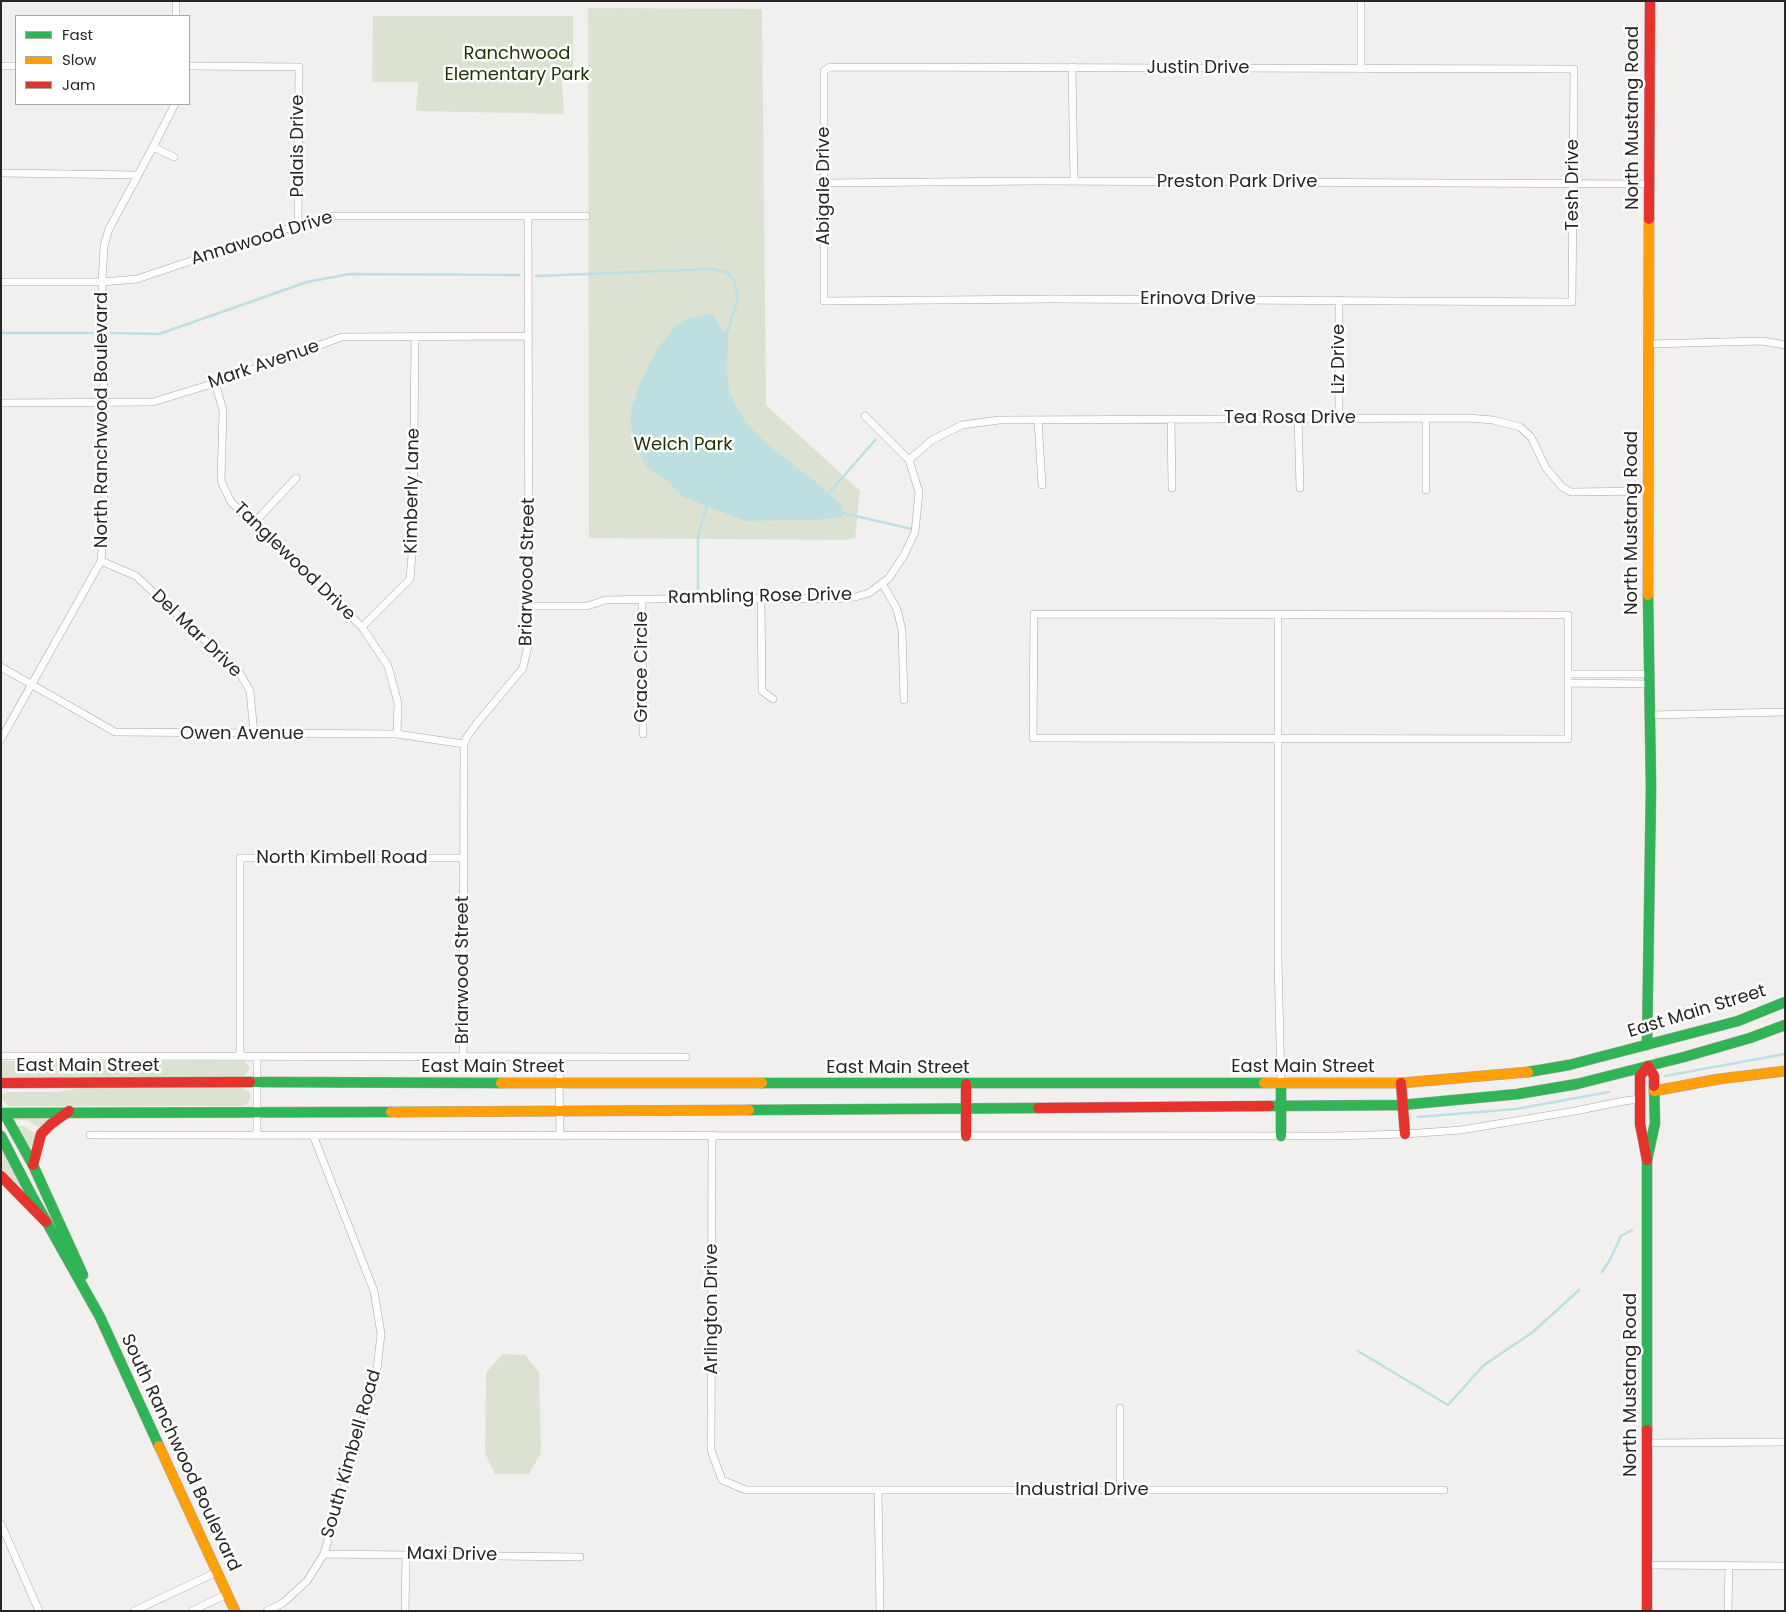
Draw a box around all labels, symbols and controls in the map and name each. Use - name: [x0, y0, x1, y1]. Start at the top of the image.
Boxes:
- legend: [15, 15, 190, 105]
- text: Fast: [62, 24, 93, 45]
- street label: North Mustang Road: [1622, 26, 1644, 210]
- park label: Ranchwood Elementary Park: [445, 43, 589, 86]
- text: Slow: [62, 49, 96, 70]
- street label: Justin Drive: [1147, 57, 1249, 79]
- text: Jam: [62, 74, 96, 95]
- street label: Palais Drive: [287, 95, 309, 197]
- street label: Abigale Drive: [813, 127, 835, 245]
- street label: Tesh Drive: [1562, 139, 1584, 231]
- street label: Preston Park Drive: [1157, 171, 1317, 193]
- street label: Annawood Drive: [188, 207, 336, 271]
- street label: Erinova Drive: [1140, 288, 1256, 310]
- street label: North Ranchwood Boulevard: [91, 292, 113, 548]
- street label: Liz Drive: [1328, 324, 1350, 394]
- street label: Mark Avenue: [206, 336, 322, 394]
- street label: Tea Rosa Drive: [1224, 407, 1356, 429]
- street label: Kimberly Lane: [401, 428, 425, 554]
- street label: North Mustang Road: [1621, 431, 1643, 615]
- park label: Welch Park: [634, 434, 732, 456]
- street label: Tanglewood Drive: [229, 498, 359, 626]
- street label: Briarwood Street: [516, 498, 540, 646]
- street label: Del Mar Drive: [146, 585, 246, 683]
- street label: Rambling Rose Drive: [668, 585, 852, 609]
- street label: Grace Circle: [631, 611, 653, 723]
- street label: Owen Avenue: [180, 723, 304, 745]
- street label: North Kimbell Road: [256, 847, 428, 869]
- street label: Briarwood Street: [452, 896, 474, 1044]
- street label: East Main Street: [1625, 981, 1769, 1043]
- street label: East Main Street: [16, 1055, 160, 1077]
- street label: East Main Street: [421, 1056, 565, 1078]
- street label: East Main Street: [1231, 1056, 1375, 1078]
- street label: East Main Street: [826, 1057, 970, 1079]
- street label: Arlington Drive: [701, 1244, 723, 1374]
- street label: North Mustang Road: [1620, 1293, 1642, 1477]
- street label: South Ranchwood Boulevard: [115, 1331, 245, 1575]
- street label: South Kimbell Road: [318, 1367, 386, 1541]
- street label: Industrial Drive: [1015, 1479, 1149, 1501]
- street label: Maxi Drive: [406, 1543, 498, 1567]

